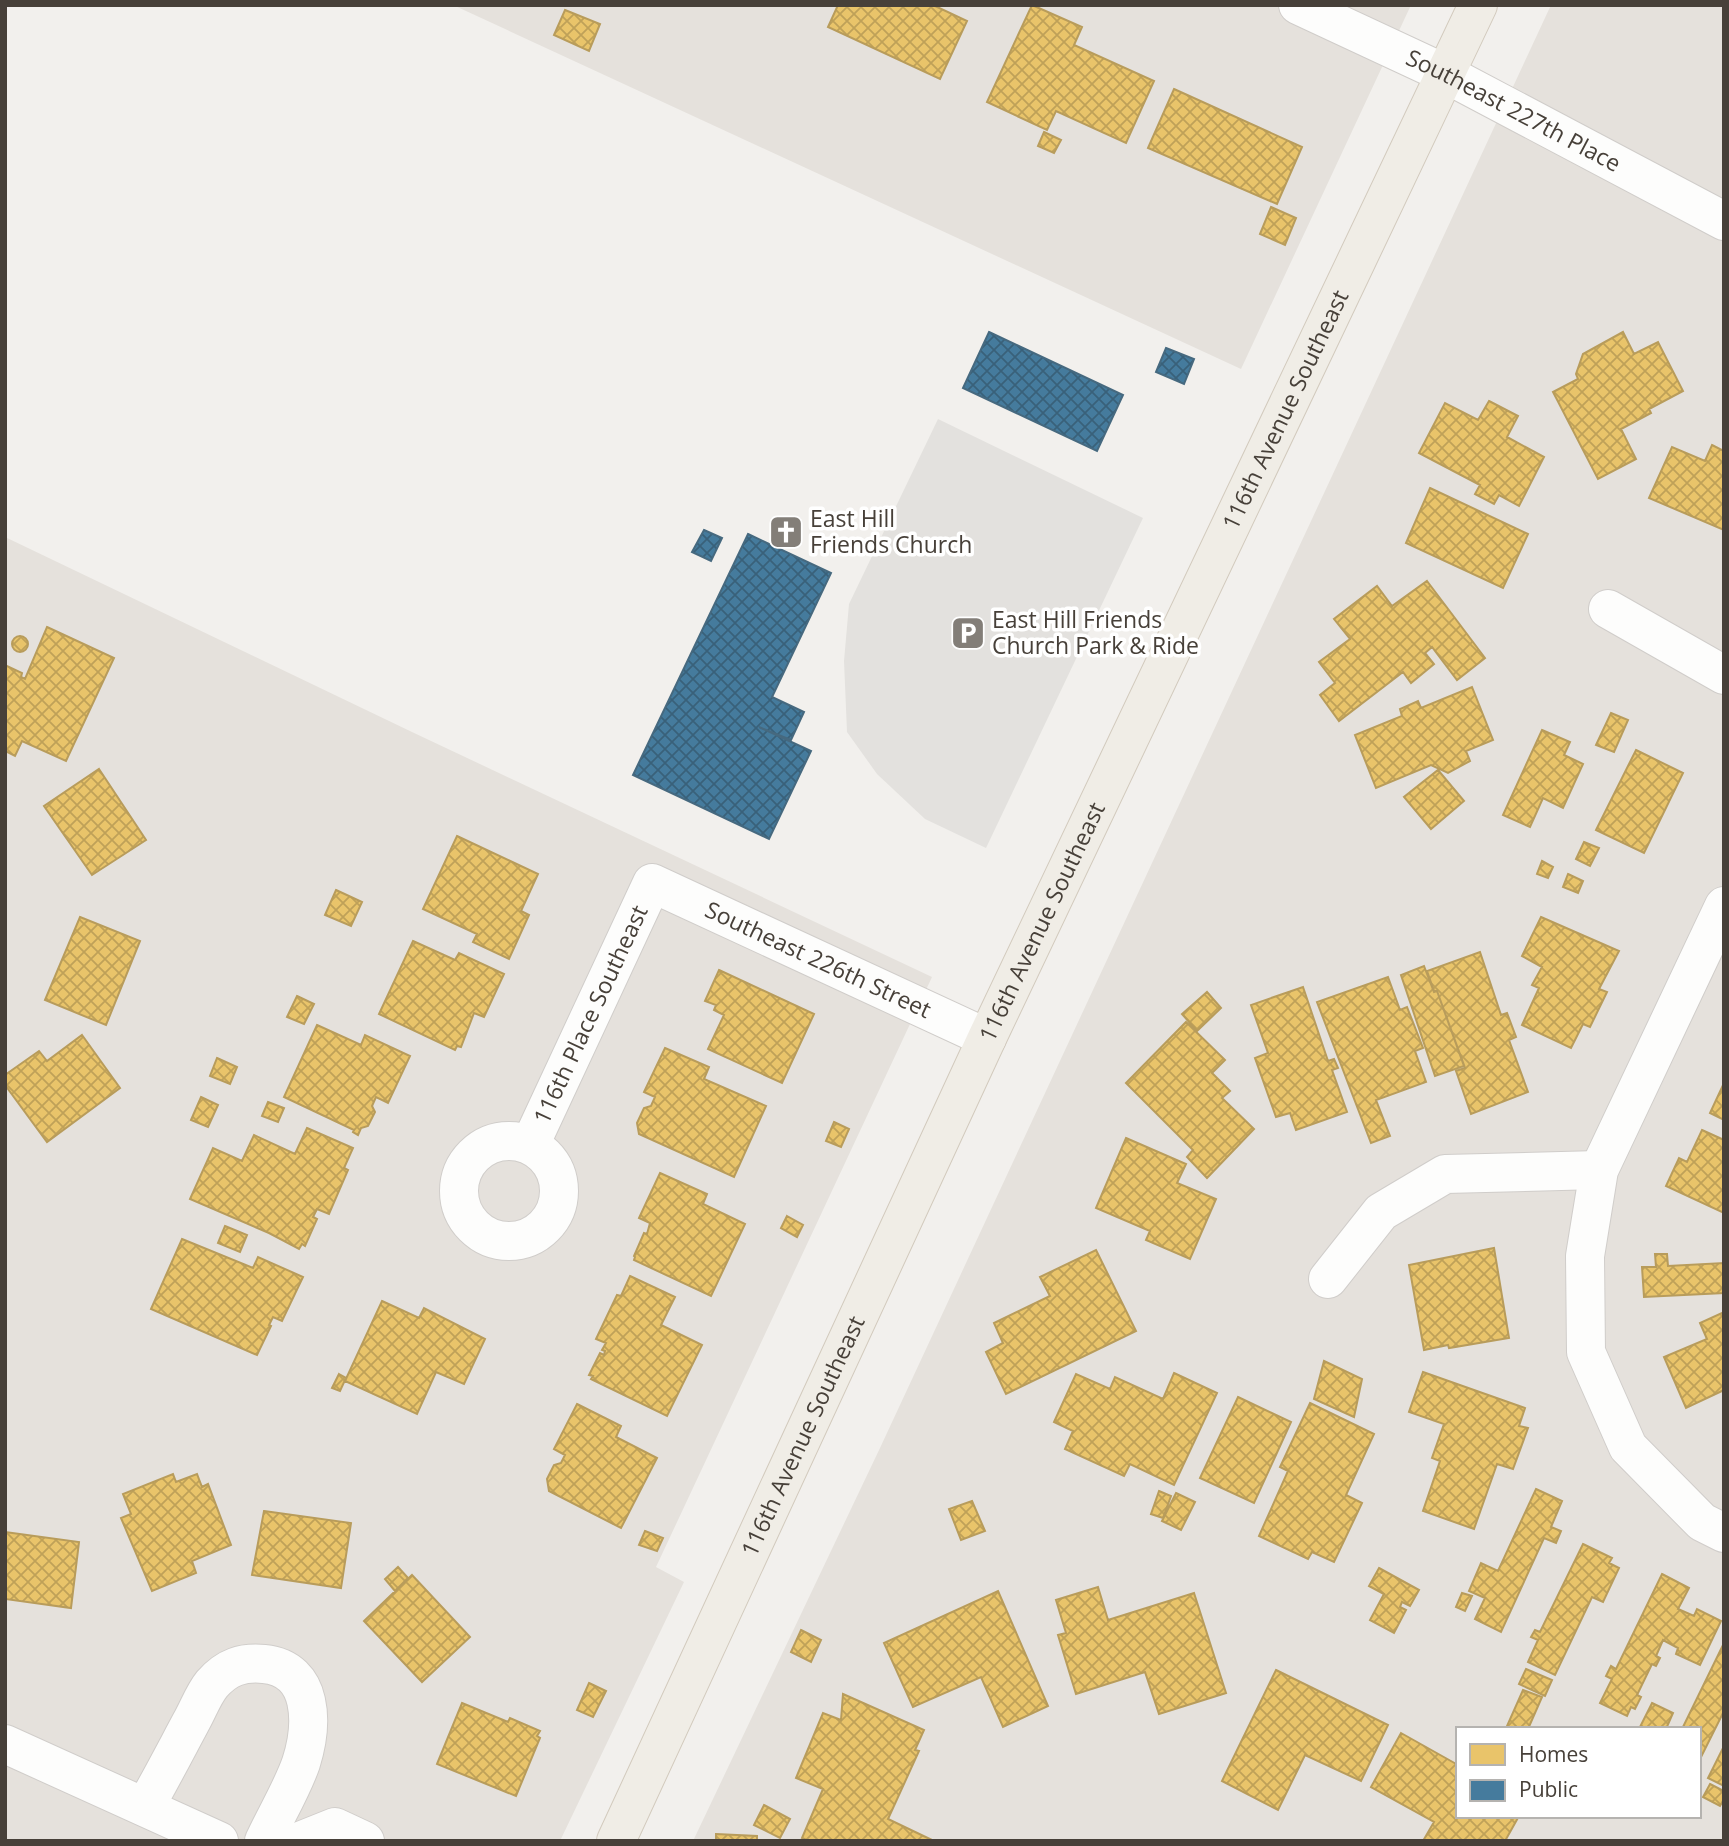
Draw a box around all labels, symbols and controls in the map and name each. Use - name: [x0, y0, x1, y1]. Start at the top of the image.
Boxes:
- street label: Southeast 227th Place: [1401, 41, 1627, 179]
- street label: 116th Avenue Southeast: [1214, 284, 1355, 534]
- place label: East Hill Friends Church: [810, 502, 972, 560]
- church icon: East Hill Friends Church: [767, 513, 805, 551]
- place label: East Hill Friends Church Park & Ride: [992, 603, 1199, 661]
- parking icon: East Hill Friends Church Park & Ride: [949, 614, 987, 652]
- street label: 116th Avenue Southeast: [971, 797, 1112, 1047]
- street label: Southeast 226th Street: [700, 893, 937, 1025]
- street label: 116th Place Southeast: [525, 899, 655, 1129]
- street label: 116th Avenue Southeast: [733, 1310, 872, 1561]
- legend: [1456, 1727, 1701, 1818]
- text: Homes: [1519, 1740, 1588, 1768]
- text: Public: [1519, 1775, 1578, 1803]

